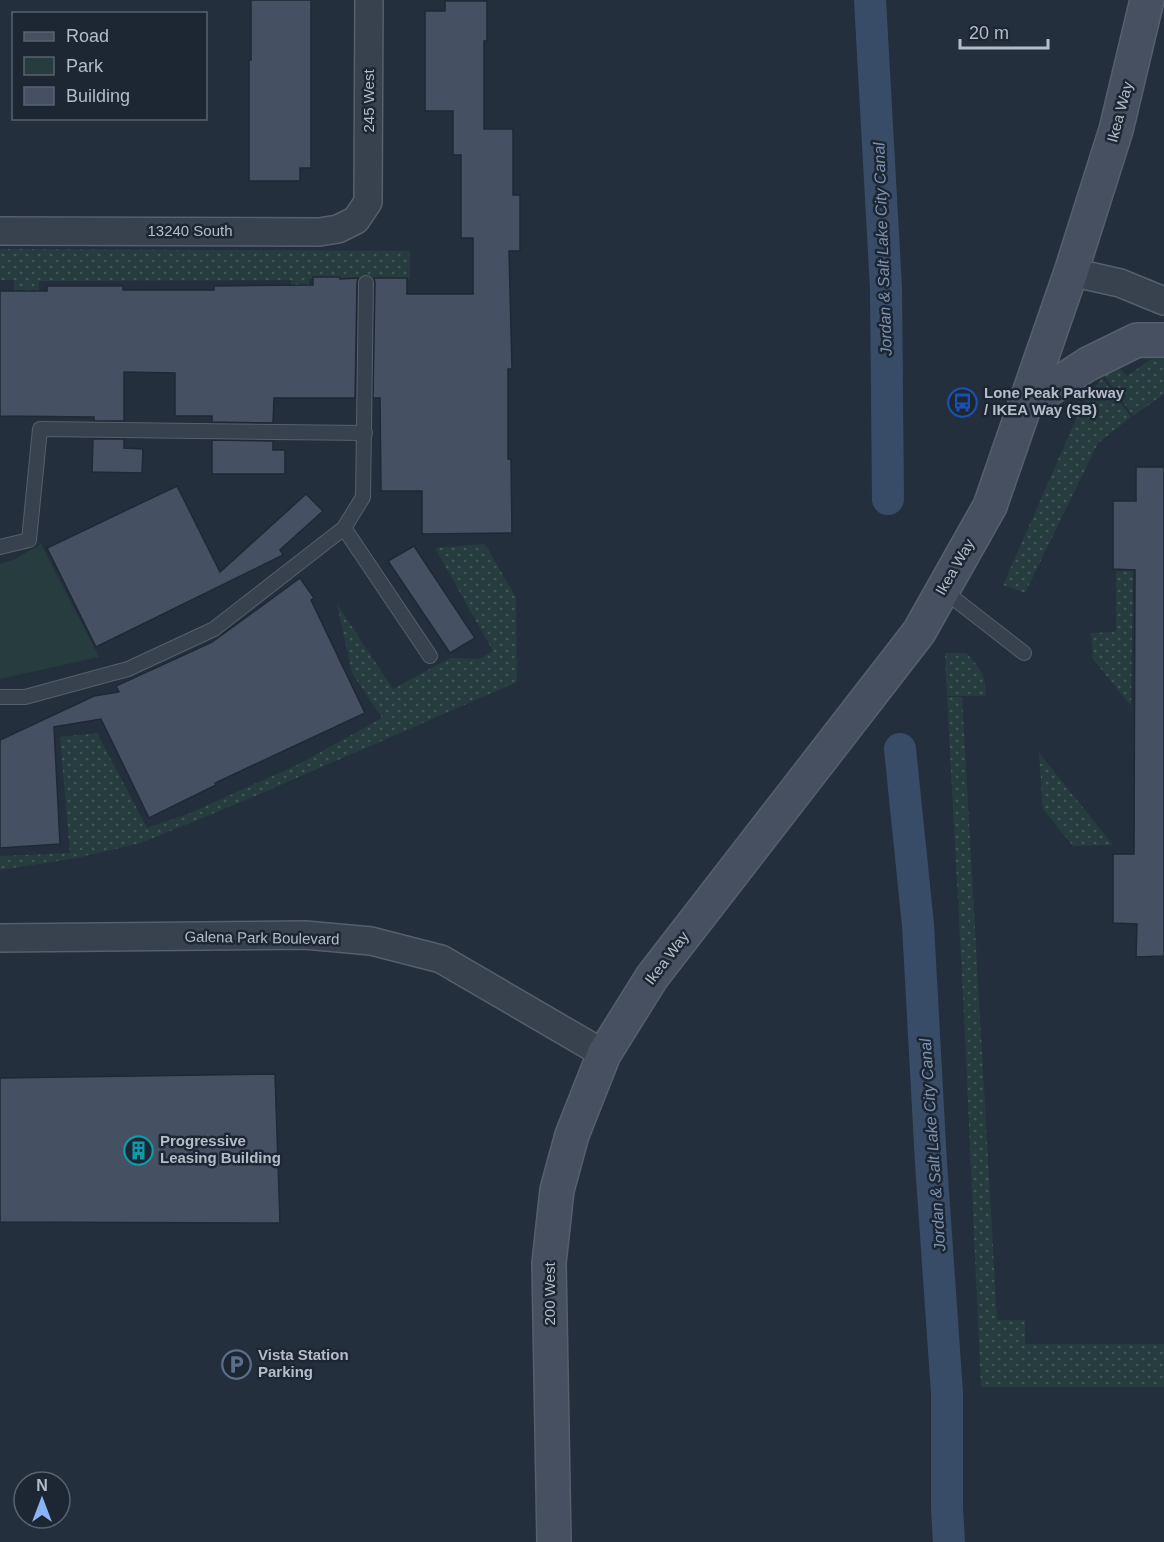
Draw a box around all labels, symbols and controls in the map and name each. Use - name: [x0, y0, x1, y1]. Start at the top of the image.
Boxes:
- legend: [12, 12, 207, 120]
- scale bar: [960, 12, 1048, 50]
- text: 20 m: [969, 23, 1009, 43]
- text: Road: [66, 26, 109, 46]
- text: Park: [66, 56, 104, 76]
- street label: 245 West: [360, 69, 377, 133]
- street label: Ikea Way: [1103, 79, 1136, 144]
- text: Building: [66, 86, 130, 106]
- water label: Jordan & Salt Lake City Canal: [870, 142, 895, 357]
- street label: 13240 South: [147, 222, 233, 239]
- place label: Lone Peak Parkway / IKEA Way (SB): [984, 384, 1125, 418]
- bus stop icon: Lone Peak Parkway / IKEA Way (SB): [947, 386, 979, 418]
- street label: Ikea Way: [932, 535, 978, 598]
- street label: Ikea Way: [641, 927, 692, 988]
- street label: Galena Park Boulevard: [184, 928, 340, 947]
- water label: Jordan & Salt Lake City Canal: [917, 1037, 948, 1253]
- place label: Progressive Leasing Building: [160, 1132, 281, 1166]
- building icon: Progressive Leasing Building: [123, 1134, 155, 1166]
- street label: 200 West: [541, 1262, 558, 1326]
- place label: Vista Station Parking: [258, 1346, 349, 1380]
- parking icon: Vista Station Parking: [221, 1348, 253, 1380]
- north arrow: [12, 1470, 72, 1530]
- text: N: [36, 1477, 48, 1494]

